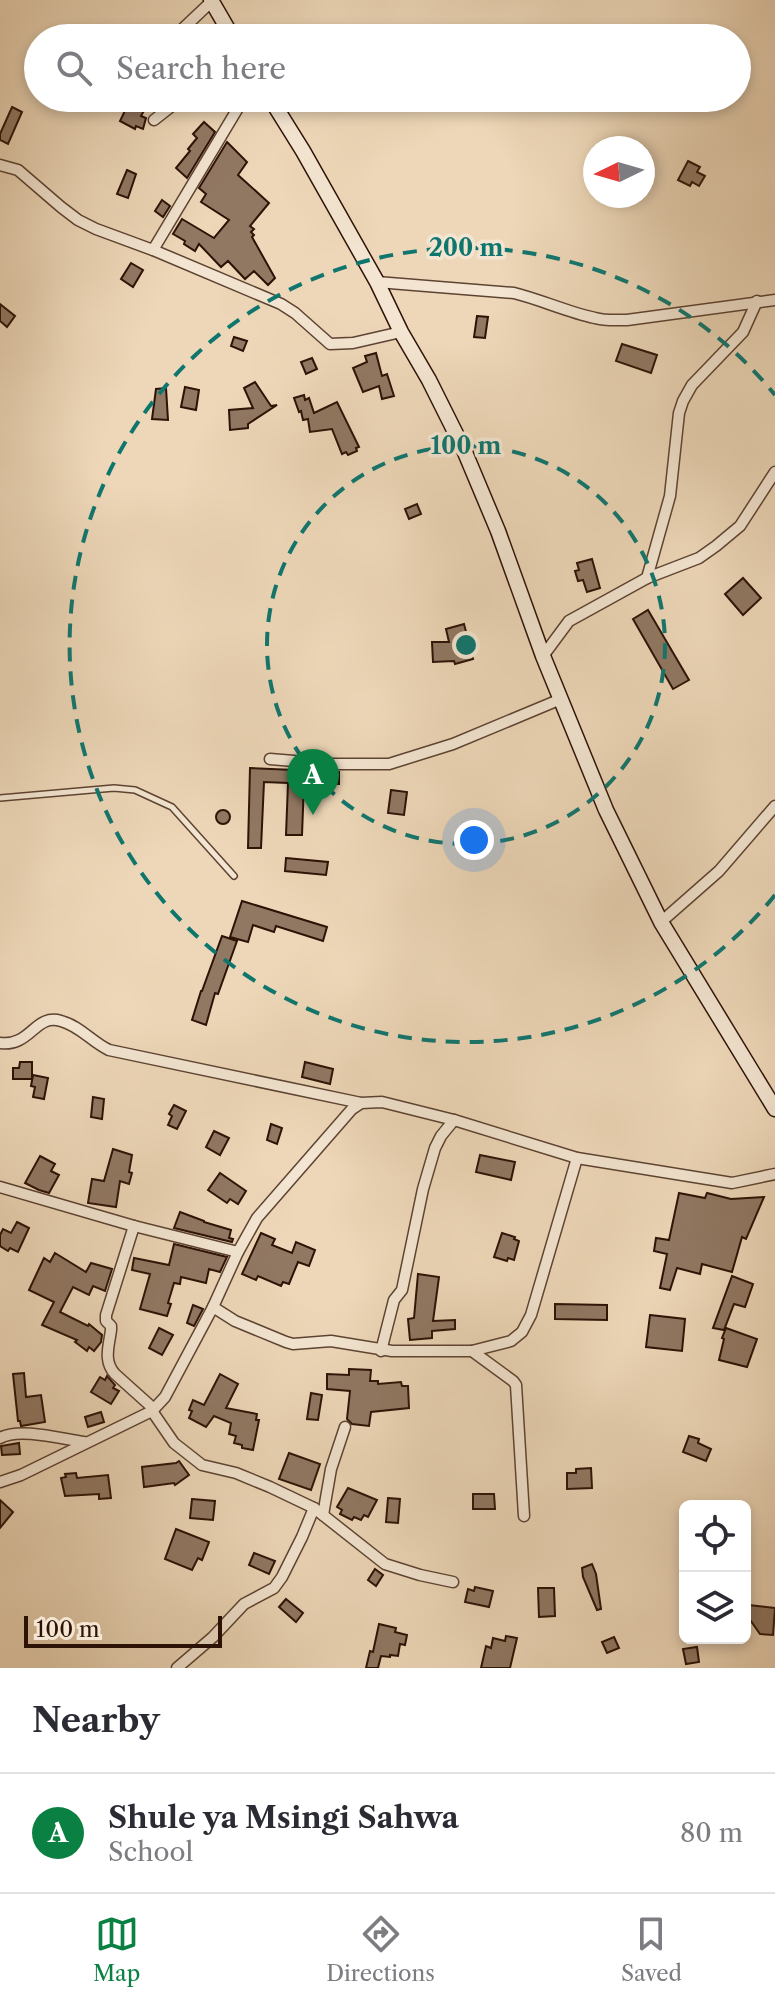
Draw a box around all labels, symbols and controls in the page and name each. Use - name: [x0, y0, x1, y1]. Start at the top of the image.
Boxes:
- search box: [24, 24, 751, 112]
- icon: search: [52, 46, 96, 90]
- text: Search here: [116, 50, 286, 87]
- north arrow: [583, 136, 655, 208]
- text: 200 m: [429, 233, 503, 262]
- text: 100 m: [430, 431, 502, 460]
- centre of rings: [452, 631, 480, 659]
- pin: A: [287, 749, 339, 815]
- your location: [454, 820, 494, 860]
- map controls: [679, 1500, 751, 1644]
- button: locate: [679, 1500, 751, 1572]
- button: layers: [679, 1572, 751, 1644]
- scale bar: [24, 1612, 222, 1648]
- text: 100 m: [36, 1616, 99, 1643]
- text: Nearby: [32, 1699, 160, 1741]
- text: Shule ya Msingi Sahwa: [108, 1799, 459, 1836]
- text: A: [48, 1817, 68, 1849]
- text: 80 m: [680, 1817, 743, 1849]
- text: School: [108, 1836, 193, 1868]
- tab: Map: [93, 1912, 140, 1987]
- tab: Directions: [326, 1912, 435, 1987]
- tab: Saved: [621, 1912, 682, 1987]

